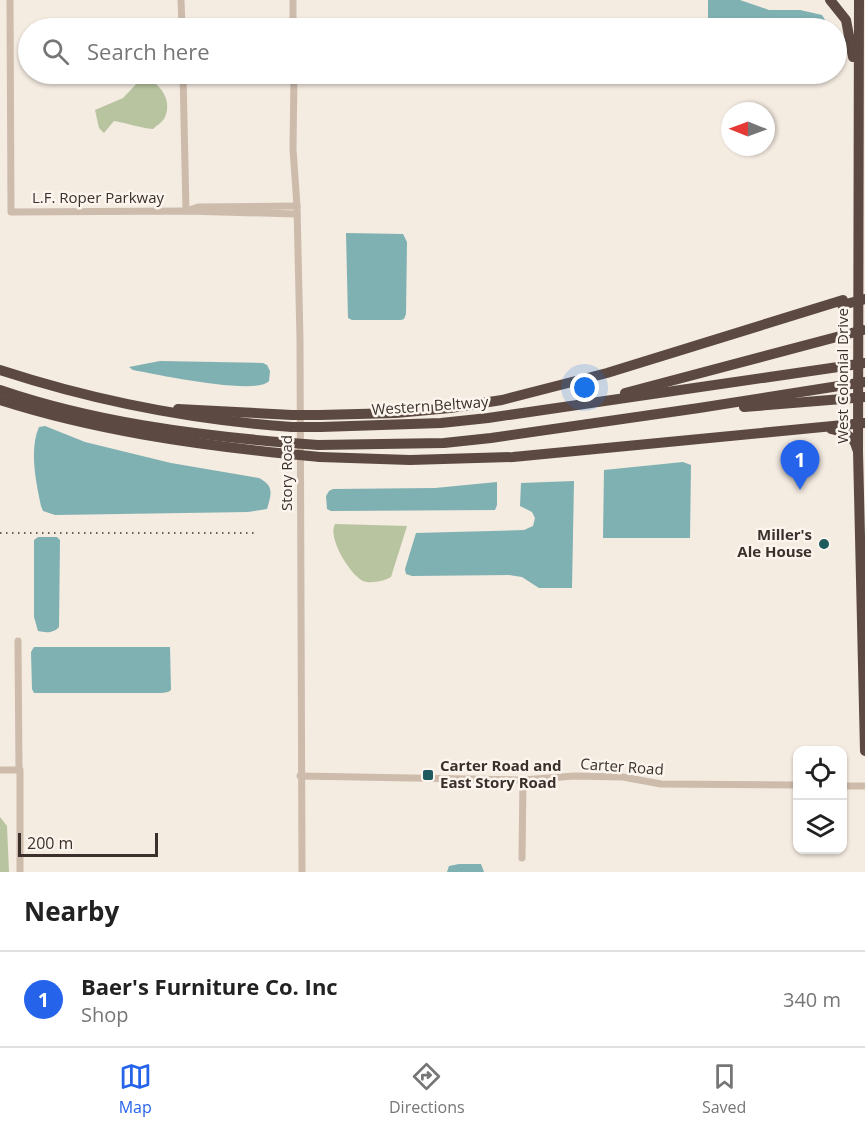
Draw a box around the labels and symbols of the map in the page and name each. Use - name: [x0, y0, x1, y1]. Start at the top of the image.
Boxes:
- north arrow: [721, 102, 775, 156]
- street label: L.F. Roper Parkway: [32, 187, 165, 207]
- street label: West Colonial Drive: [832, 308, 852, 444]
- your location: [570, 373, 599, 402]
- street label: Western Beltway: [371, 391, 490, 419]
- street label: Story Road: [276, 435, 296, 511]
- pin: 1: [780, 440, 820, 490]
- place label: Miller's Ale House: [737, 524, 812, 561]
- marker: Miller's Ale House: [817, 537, 831, 551]
- street label: Carter Road: [580, 753, 664, 779]
- place label: Carter Road and East Story Road: [440, 755, 562, 792]
- marker: Carter Road and East Story Road: [421, 768, 435, 782]
- scale bar: [18, 830, 158, 858]

